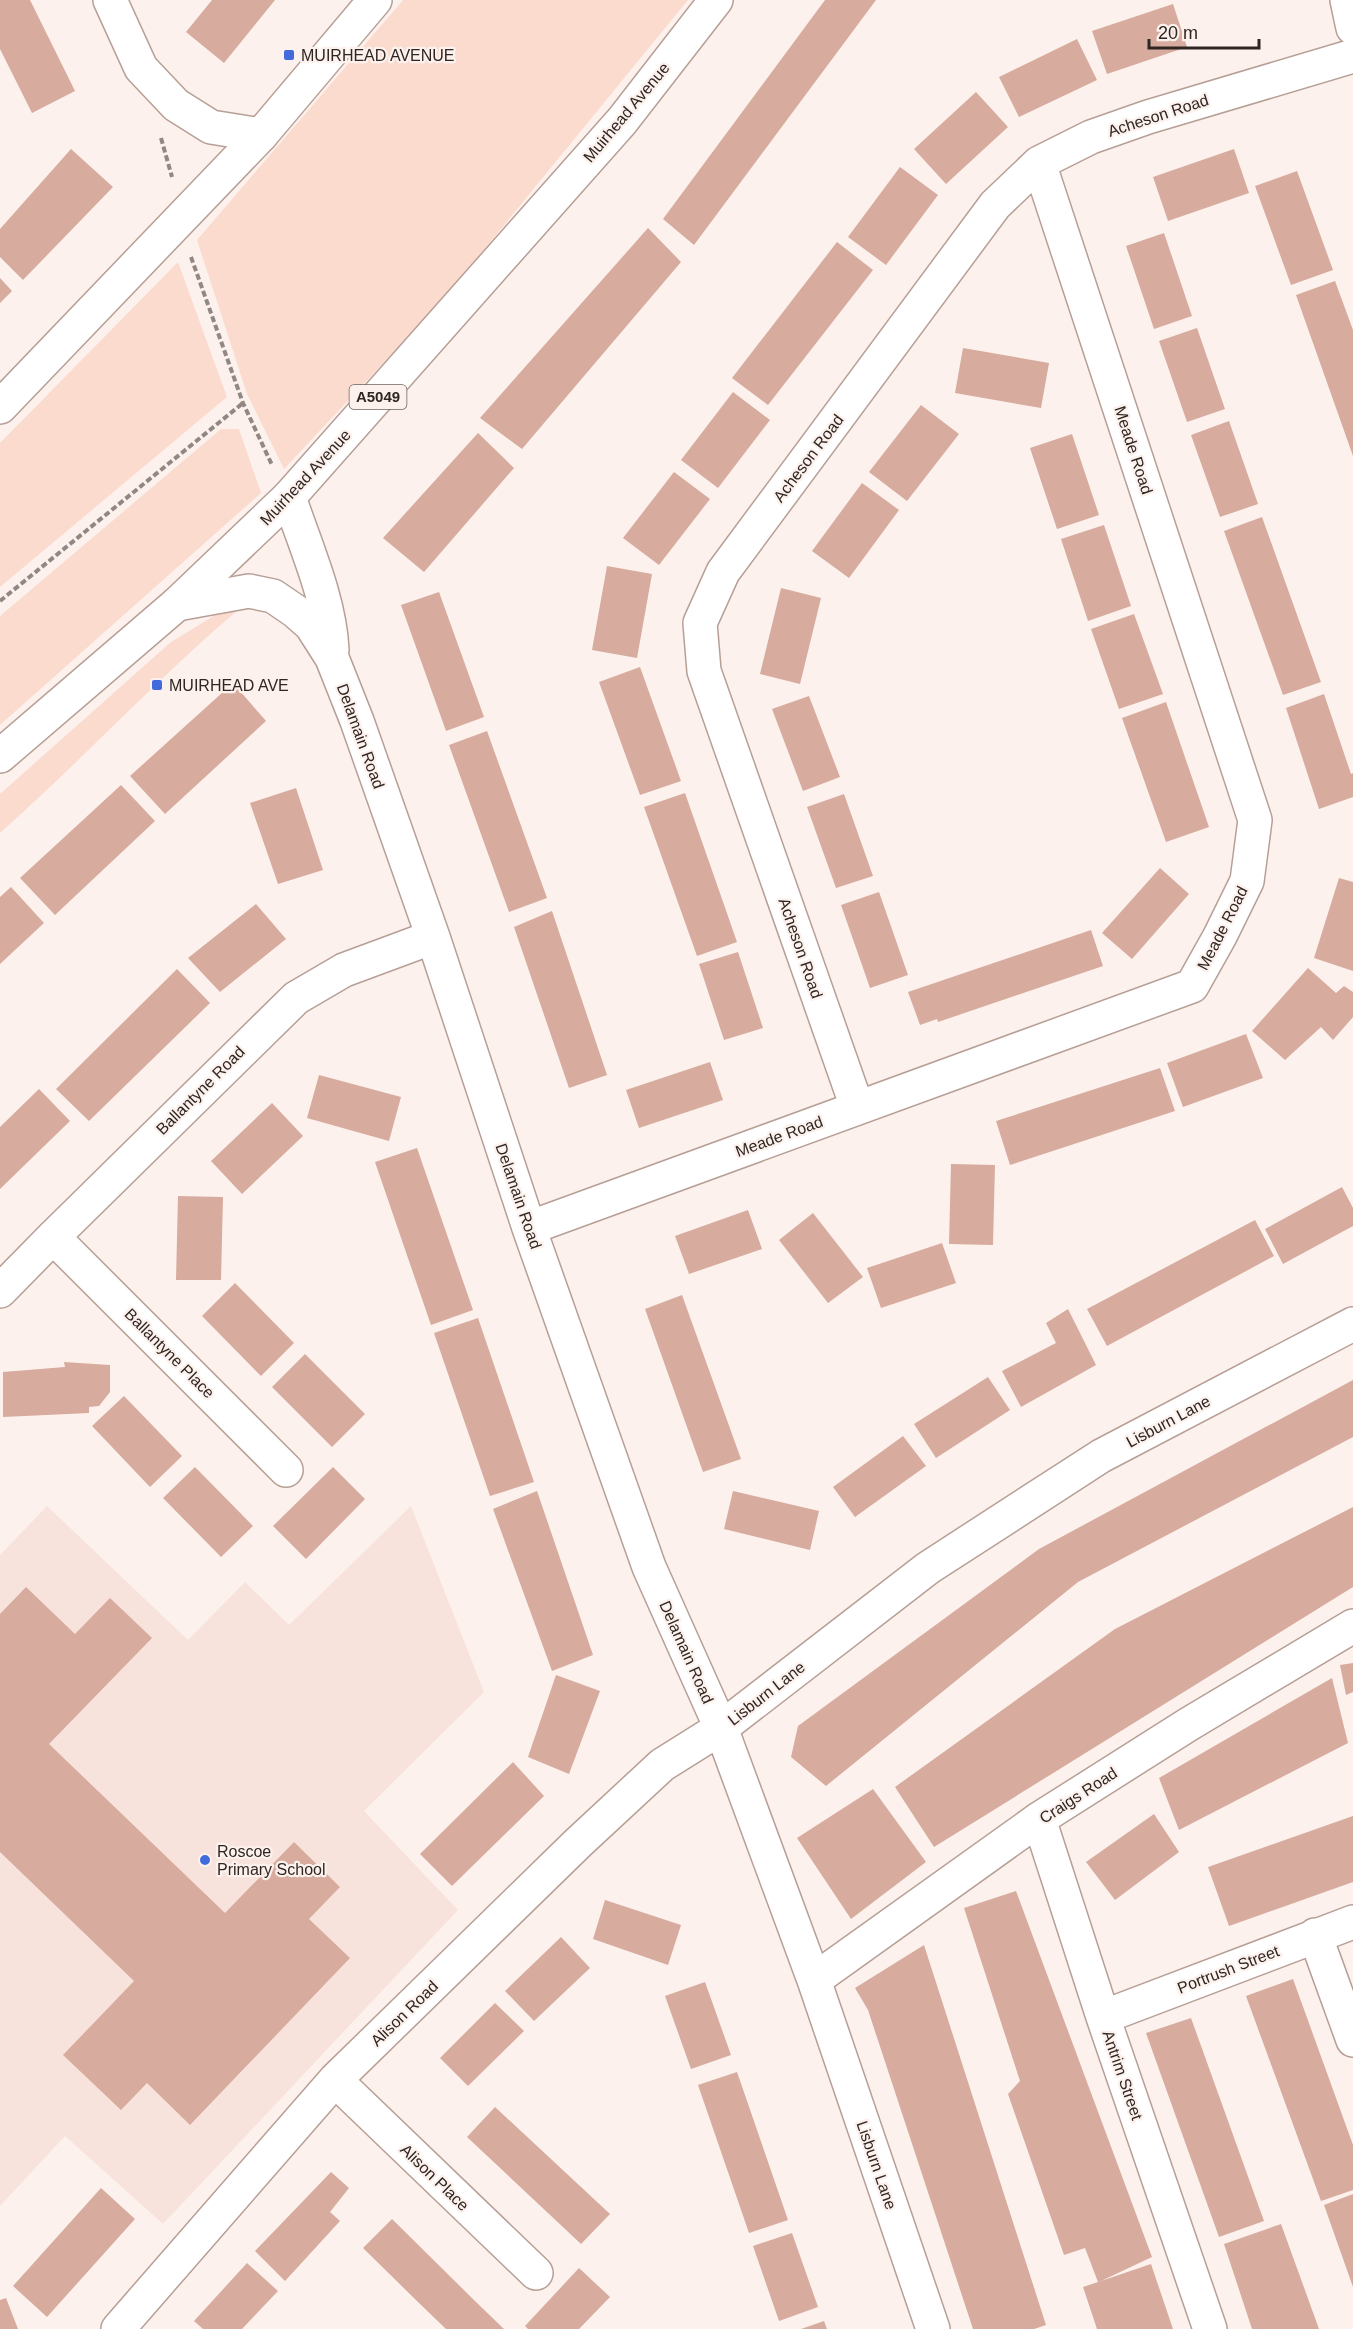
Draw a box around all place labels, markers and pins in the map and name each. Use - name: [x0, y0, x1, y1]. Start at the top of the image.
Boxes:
- place label: MUIRHEAD AVENUE: [301, 47, 455, 64]
- marker: MUIRHEAD AVENUE: [282, 48, 296, 62]
- place label: MUIRHEAD AVE: [169, 677, 289, 694]
- marker: MUIRHEAD AVE: [150, 678, 164, 692]
- place label: Roscoe Primary School: [217, 1843, 325, 1878]
- marker: Roscoe Primary School: [198, 1853, 212, 1867]

